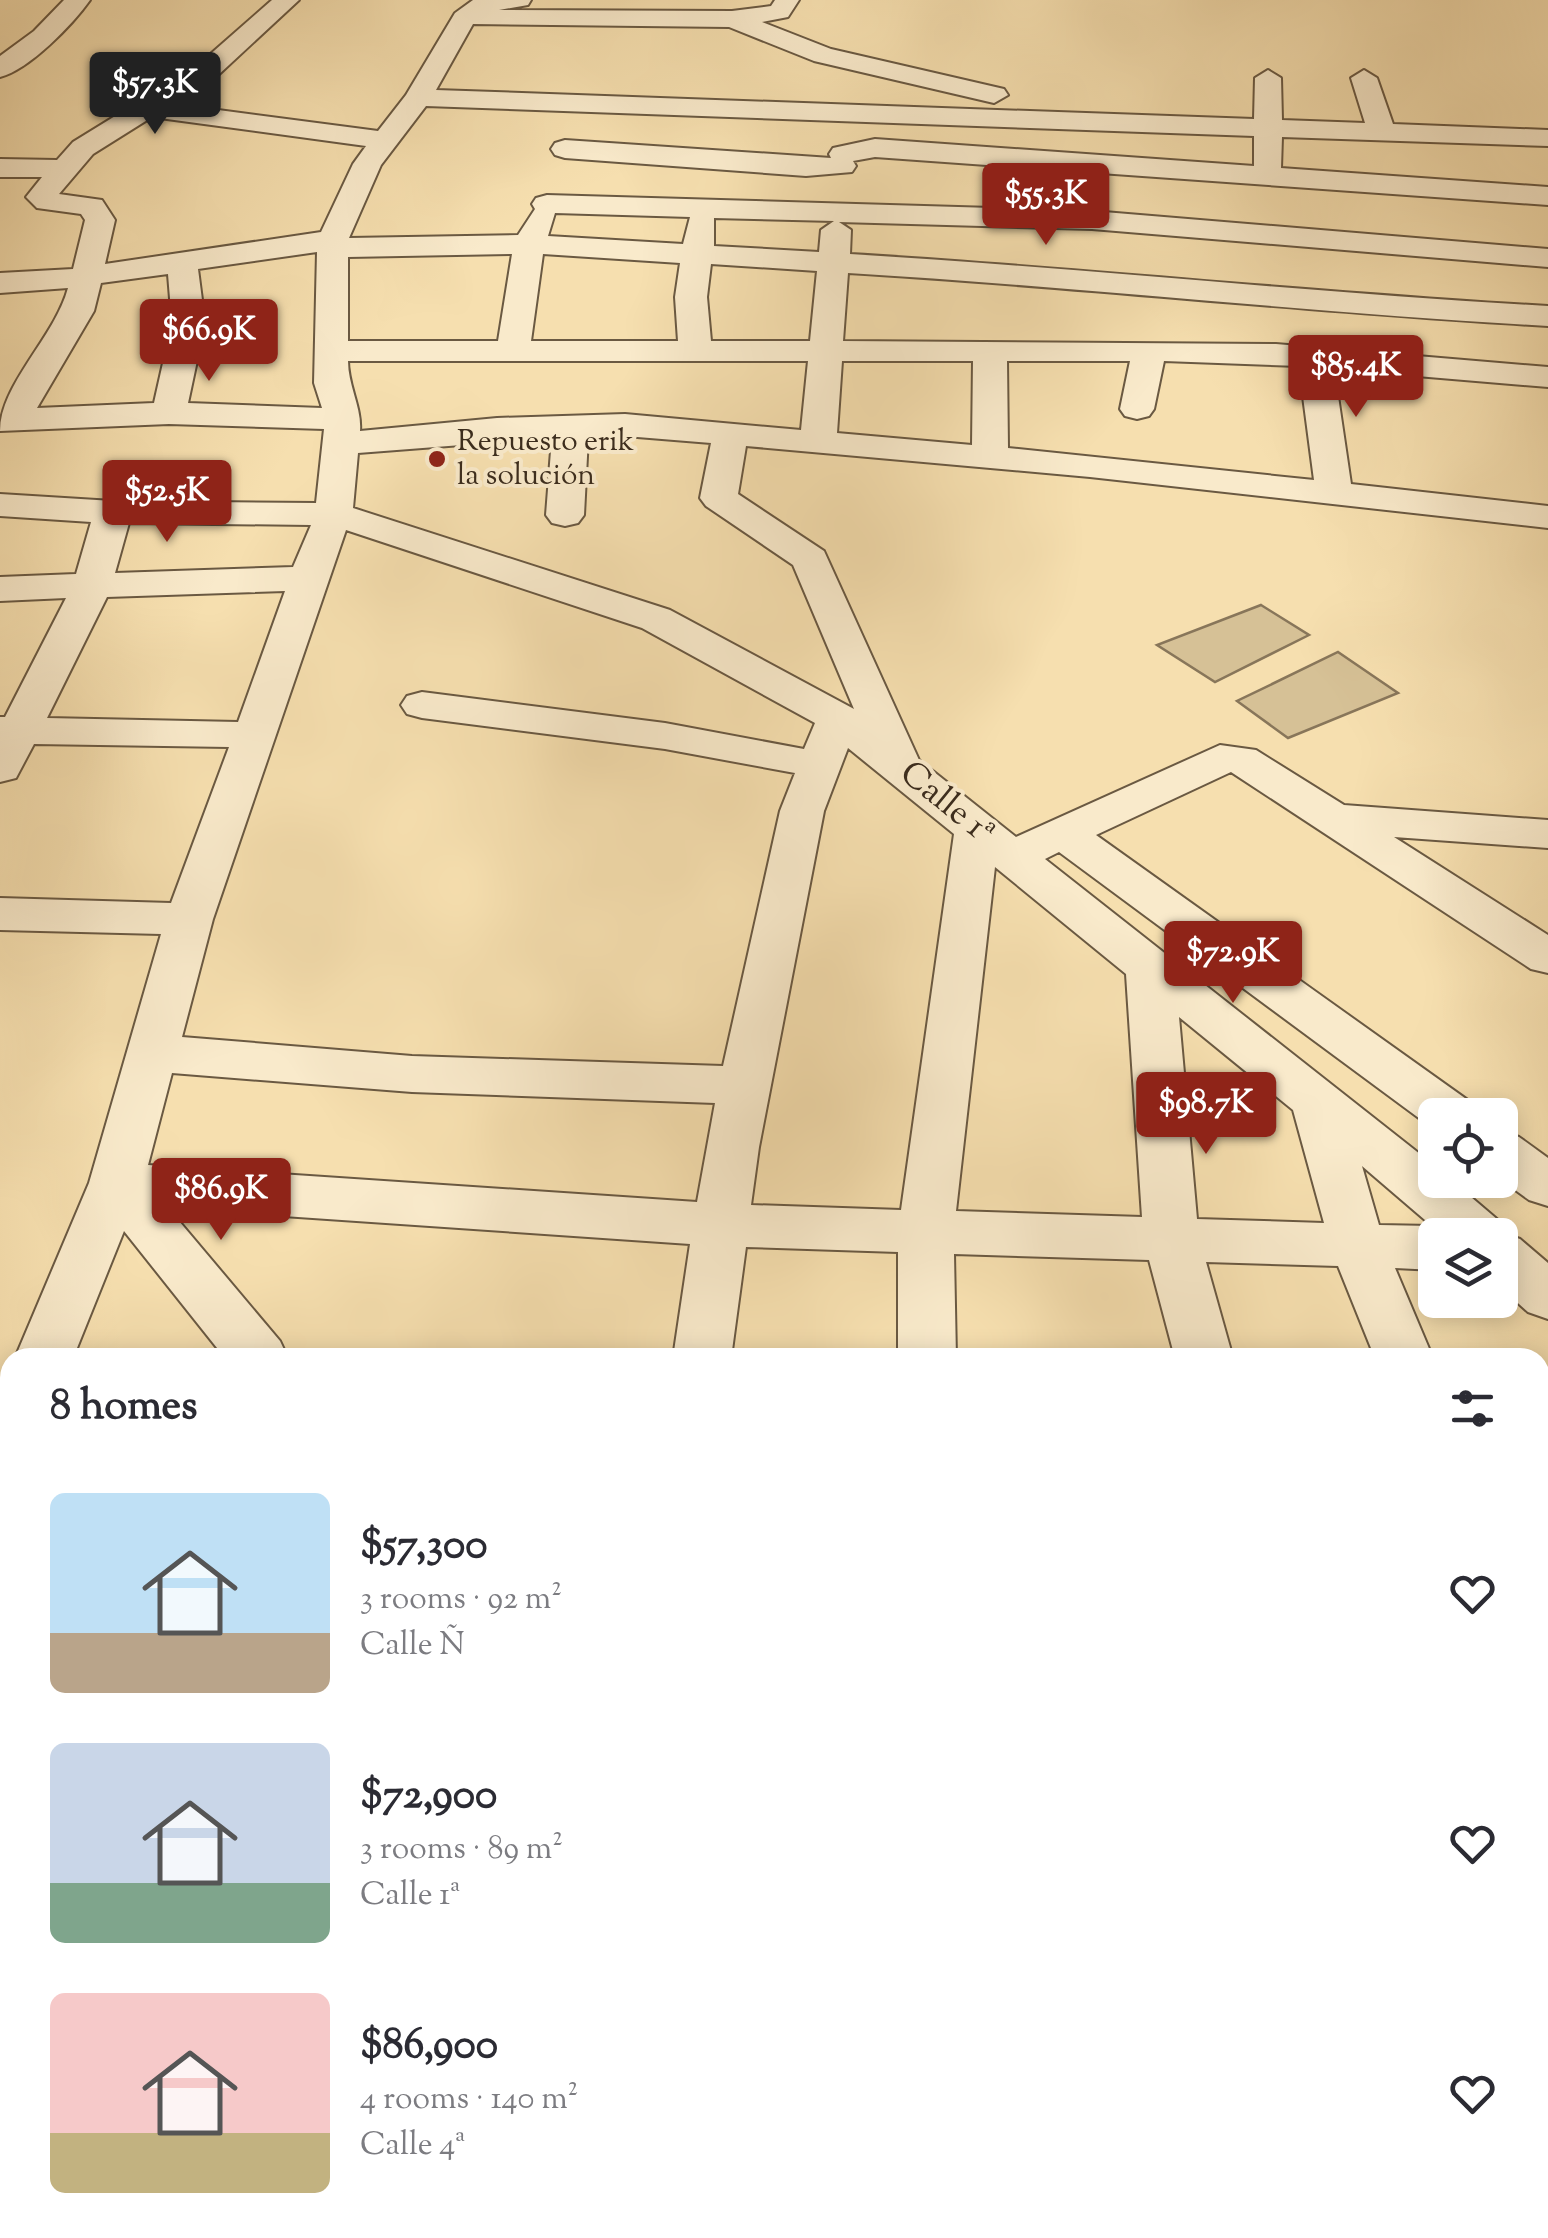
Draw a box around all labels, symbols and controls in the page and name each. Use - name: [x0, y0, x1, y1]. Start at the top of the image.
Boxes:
- pin: $57.3K: [74, 52, 236, 137]
- text: $57.3K: [112, 61, 198, 107]
- pin: $55.3K: [965, 163, 1127, 248]
- text: $55.3K: [1004, 172, 1088, 218]
- pin: $66.9K: [128, 299, 290, 384]
- text: $66.9K: [162, 308, 256, 354]
- pin: $85.4K: [1275, 335, 1437, 420]
- text: $85.4K: [1310, 344, 1402, 390]
- place label: Repuesto erik la solución: [457, 421, 634, 498]
- marker: Repuesto erik la solución: [426, 448, 448, 470]
- pin: $52.5K: [86, 460, 248, 545]
- text: $52.5K: [124, 469, 210, 515]
- street label: Calle 1ª: [887, 750, 1005, 858]
- pin: $72.9K: [1152, 921, 1314, 1006]
- text: $72.9K: [1186, 930, 1280, 976]
- pin: $98.7K: [1125, 1072, 1287, 1157]
- text: $98.7K: [1158, 1081, 1254, 1127]
- map controls: [1418, 1098, 1518, 1318]
- button: locate: [1418, 1098, 1518, 1198]
- pin: $86.9K: [140, 1158, 302, 1243]
- text: $86.9K: [174, 1167, 268, 1213]
- button: layers: [1418, 1218, 1518, 1318]
- text: 8 homes: [50, 1378, 198, 1438]
- icon: filters: [1445, 1381, 1500, 1436]
- text: $57,300: [360, 1517, 487, 1577]
- icon: home: [130, 1533, 250, 1653]
- icon: heart: [1445, 1566, 1500, 1621]
- text: 3 rooms · 92 m²: [360, 1577, 562, 1623]
- text: Calle Ñ: [360, 1623, 465, 1669]
- text: $72,900: [360, 1767, 497, 1827]
- icon: home: [130, 1783, 250, 1903]
- icon: heart: [1445, 1816, 1500, 1871]
- text: 3 rooms · 89 m²: [360, 1827, 563, 1873]
- text: Calle 1ª: [360, 1873, 460, 1919]
- text: $86,900: [360, 2017, 498, 2077]
- icon: home: [130, 2033, 250, 2153]
- icon: heart: [1445, 2066, 1500, 2121]
- text: 4 rooms · 140 m²: [360, 2077, 578, 2123]
- text: Calle 4ª: [360, 2123, 465, 2169]

